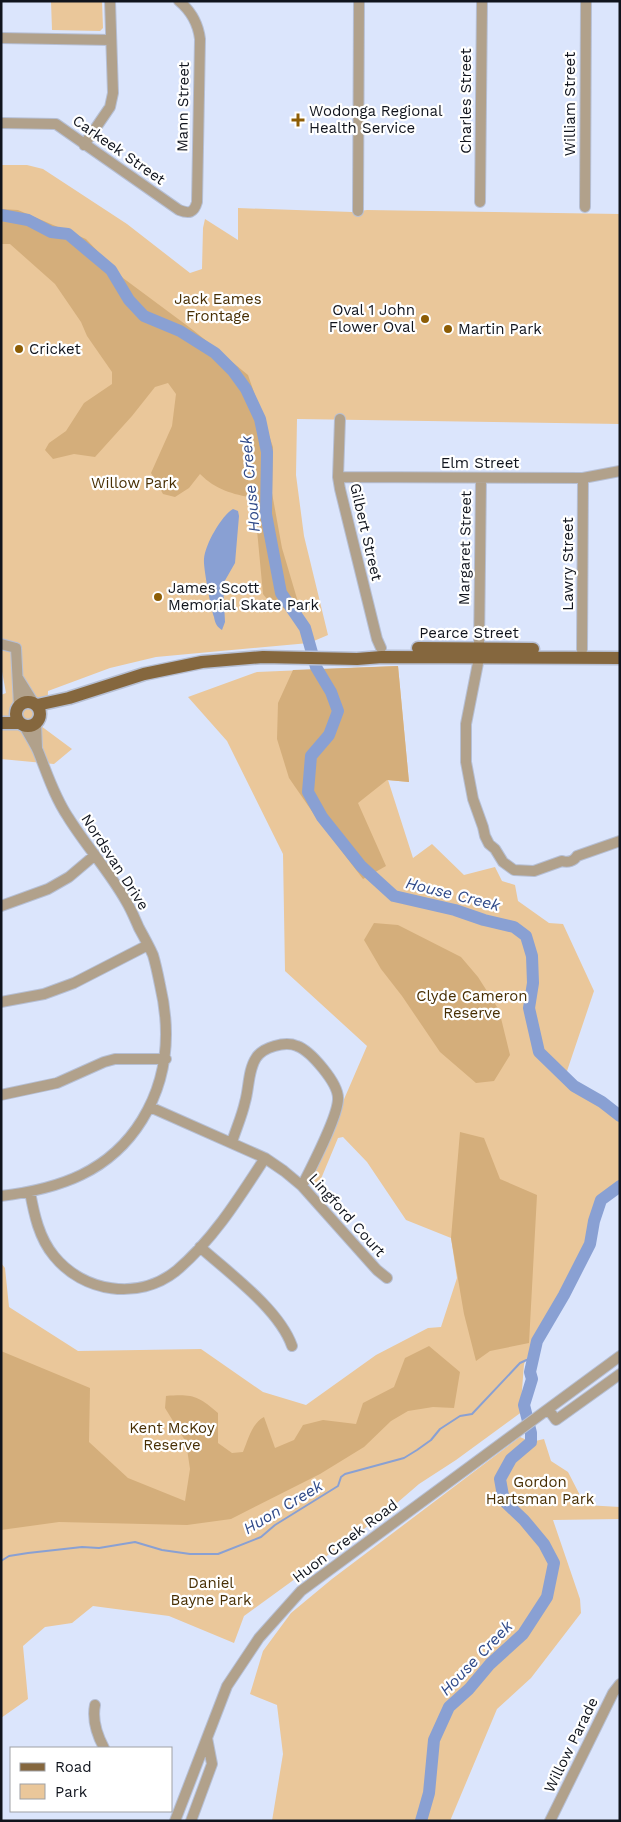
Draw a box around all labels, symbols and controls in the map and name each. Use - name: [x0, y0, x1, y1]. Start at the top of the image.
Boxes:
- street label: Charles Street: [457, 47, 475, 154]
- street label: William Street: [561, 51, 579, 156]
- street label: Mann Street: [173, 61, 193, 152]
- place label: Wodonga Regional Health Service: [309, 102, 443, 137]
- street label: Carkeek Street: [69, 111, 169, 189]
- marker: Wodonga Regional Health Service: [291, 113, 305, 127]
- park label: Jack Eames Frontage: [174, 290, 262, 325]
- place label: Oval 1 John Flower Oval: [329, 301, 415, 336]
- marker: Oval 1 John Flower Oval: [419, 313, 431, 325]
- place label: Martin Park: [458, 320, 542, 338]
- marker: Martin Park: [442, 323, 454, 335]
- place label: Cricket: [29, 340, 81, 358]
- marker: Cricket: [13, 343, 25, 355]
- water label: House Creek: [236, 434, 264, 533]
- street label: Elm Street: [441, 454, 520, 472]
- park label: Willow Park: [91, 474, 177, 492]
- street label: Gilbert Street: [346, 481, 386, 583]
- street label: Margaret Street: [455, 490, 475, 605]
- street label: Lawry Street: [559, 516, 577, 611]
- place label: James Scott Memorial Skate Park: [168, 579, 319, 614]
- marker: James Scott Memorial Skate Park: [152, 591, 164, 603]
- street label: Pearce Street: [419, 624, 519, 642]
- street label: Nordsvan Drive: [77, 811, 153, 913]
- water label: House Creek: [404, 873, 503, 915]
- park label: Clyde Cameron Reserve: [416, 987, 528, 1022]
- street label: Lingford Court: [305, 1170, 390, 1261]
- park label: Kent McKoy Reserve: [129, 1419, 215, 1454]
- park label: Gordon Hartsman Park: [486, 1473, 595, 1508]
- water label: Huon Creek: [240, 1475, 327, 1538]
- street label: Huon Creek Road: [289, 1496, 401, 1586]
- park label: Daniel Bayne Park: [171, 1574, 252, 1609]
- water label: House Creek: [436, 1616, 517, 1699]
- street label: Willow Parade: [540, 1694, 602, 1796]
- legend: [10, 1747, 172, 1812]
- text: Road: [55, 1758, 92, 1776]
- text: Park: [55, 1783, 88, 1801]

